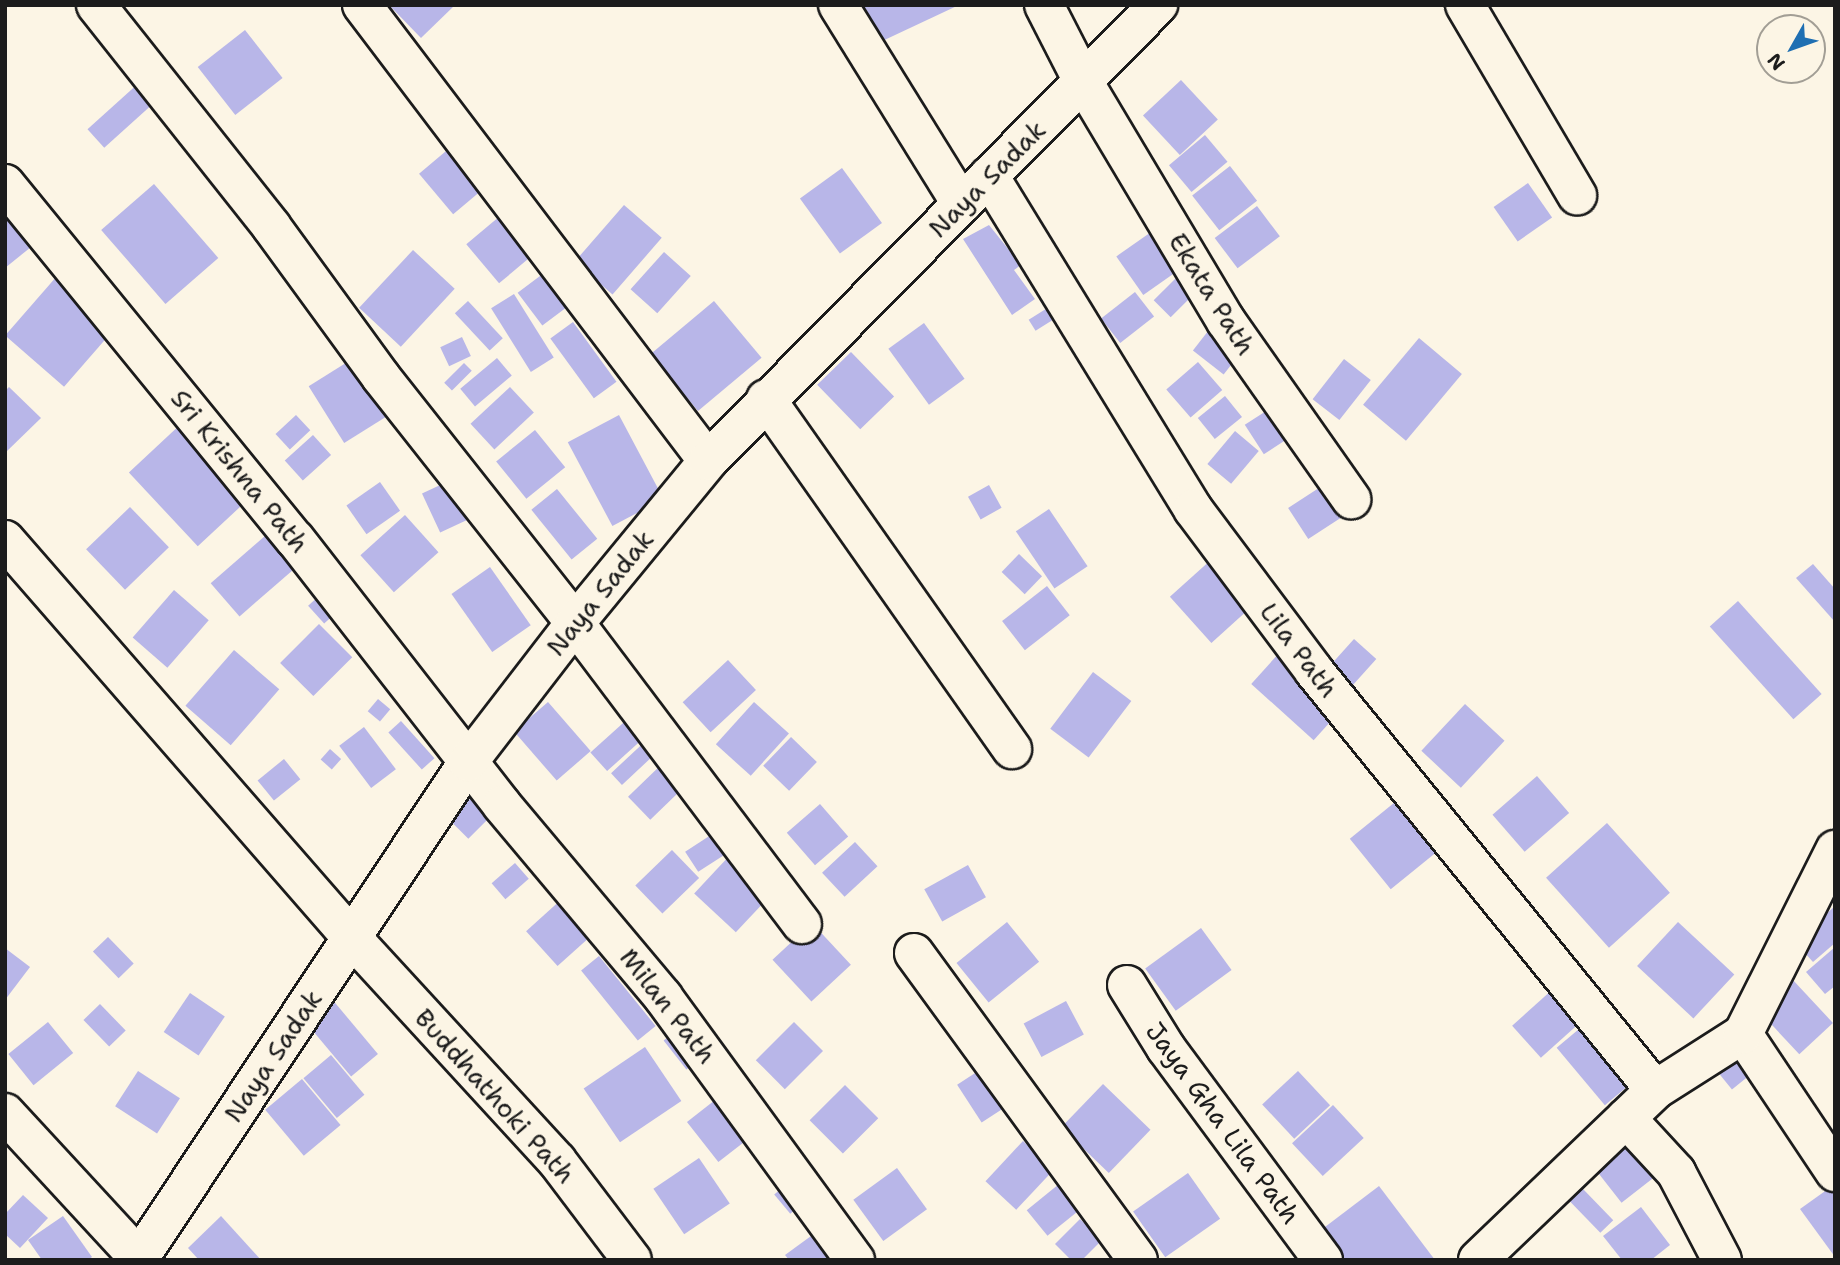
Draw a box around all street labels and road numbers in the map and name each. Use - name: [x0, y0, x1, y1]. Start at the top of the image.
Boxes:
- street label: Naya Sadak: [922, 114, 1052, 244]
- street label: Ekata Path: [1162, 227, 1262, 361]
- street label: Sri Krishna Path: [165, 383, 315, 559]
- street label: Naya Sadak: [540, 524, 660, 662]
- street label: Lila Path: [1253, 597, 1345, 703]
- street label: Milan Path: [613, 942, 723, 1070]
- street label: Naya Sadak: [217, 984, 329, 1128]
- street label: Buddhathoki Path: [408, 1002, 582, 1190]
- street label: Jaya Gha Lila Path: [1139, 1016, 1307, 1230]

